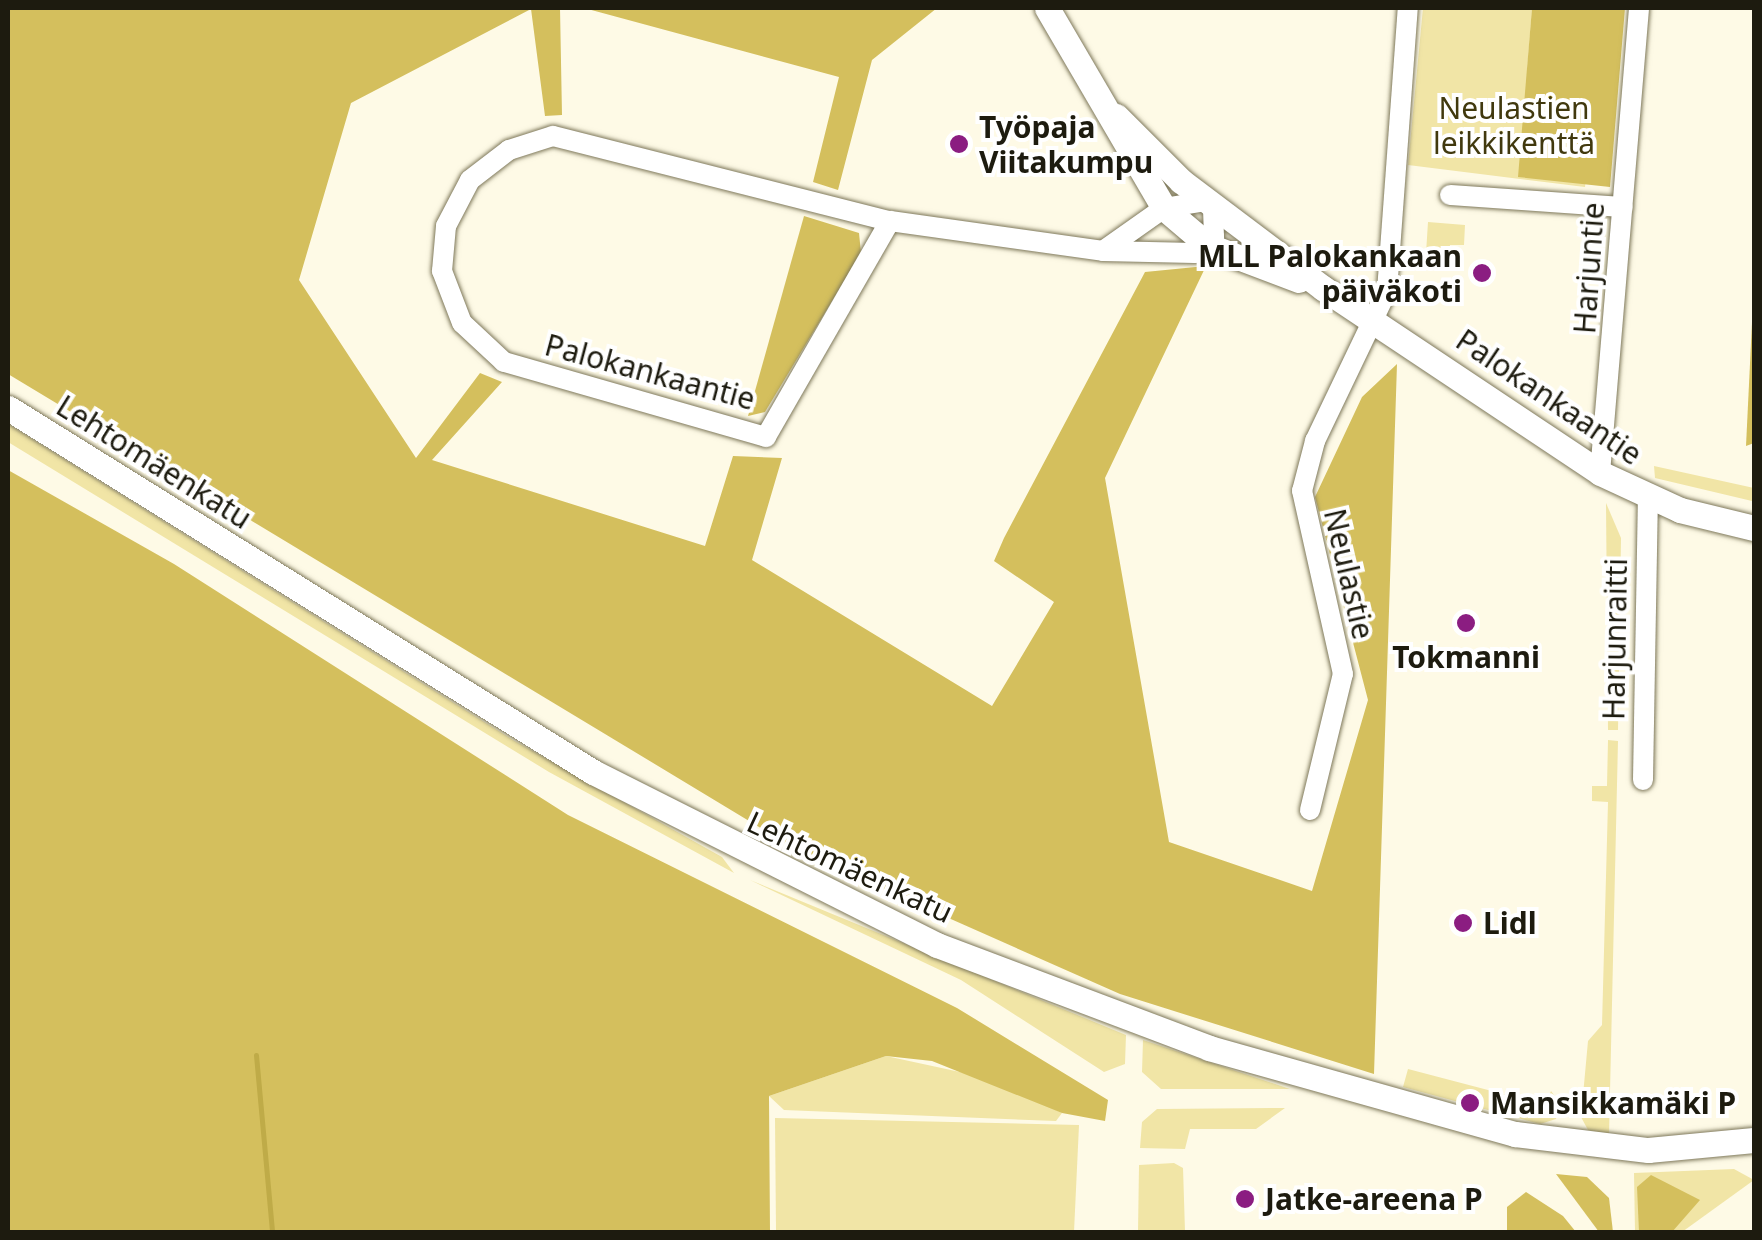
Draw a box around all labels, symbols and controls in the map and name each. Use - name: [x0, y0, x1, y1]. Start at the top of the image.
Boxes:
- park label: Neulastien leikkikenttä: [1433, 90, 1595, 160]
- place label: Työpaja Viitakumpu: [979, 109, 1153, 180]
- marker: Työpaja Viitakumpu: [948, 133, 970, 155]
- street label: Harjuntie: [1566, 201, 1612, 335]
- place label: MLL Palokankaan päiväkoti: [1198, 238, 1462, 308]
- marker: MLL Palokankaan päiväkoti: [1471, 262, 1493, 284]
- street label: Palokankaantie: [1449, 322, 1649, 472]
- street label: Palokankaantie: [541, 327, 759, 417]
- street label: Lehtomäenkatu: [50, 388, 258, 536]
- street label: Neulastie: [1317, 505, 1381, 643]
- street label: Harjunraitti: [1596, 558, 1634, 720]
- marker: Tokmanni: [1455, 612, 1477, 634]
- place label: Tokmanni: [1392, 639, 1540, 675]
- street label: Lehtomäenkatu: [741, 804, 959, 930]
- place label: Lidl: [1483, 905, 1537, 941]
- marker: Lidl: [1452, 912, 1474, 934]
- place label: Mansikkamäki P: [1490, 1085, 1736, 1121]
- marker: Mansikkamäki P: [1459, 1092, 1481, 1114]
- place label: Jatke-areena P: [1265, 1181, 1483, 1217]
- marker: Jatke-areena P: [1234, 1188, 1256, 1210]

